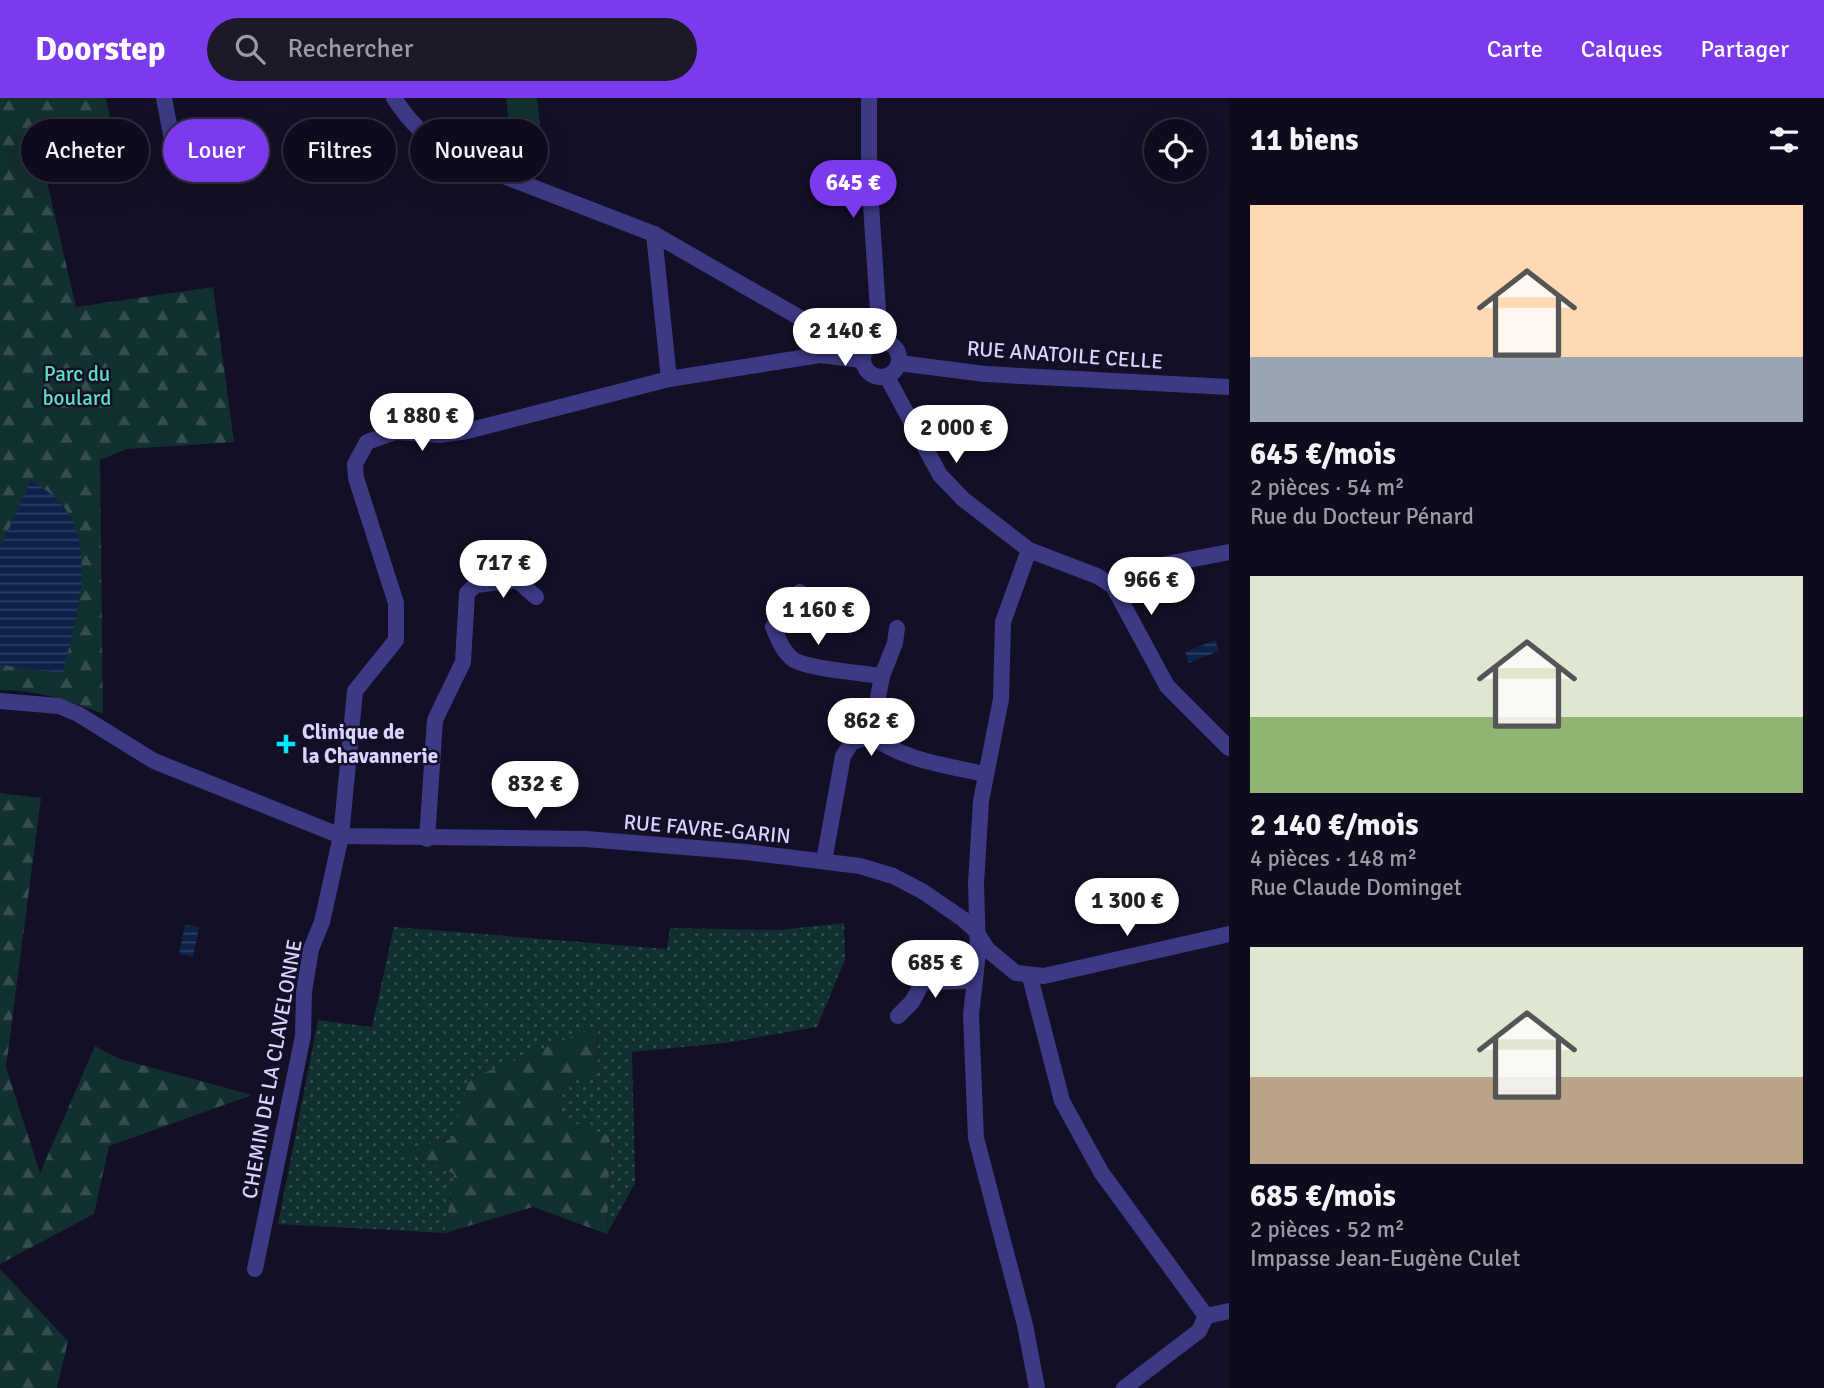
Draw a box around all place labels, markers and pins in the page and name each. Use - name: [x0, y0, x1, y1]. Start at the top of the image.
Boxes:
- pin: 645 €: [804, 160, 902, 220]
- pin: 2 140 €: [780, 308, 910, 368]
- pin: 1 880 €: [357, 394, 487, 453]
- pin: 2 000 €: [891, 406, 1021, 465]
- pin: 717 €: [454, 540, 552, 600]
- pin: 966 €: [1102, 558, 1200, 617]
- pin: 1 160 €: [753, 588, 883, 647]
- pin: 862 €: [822, 698, 920, 758]
- place label: Clinique de la Chavannerie: [302, 719, 438, 769]
- marker: Clinique de la Chavannerie: [276, 734, 296, 754]
- pin: 832 €: [486, 762, 584, 821]
- pin: 1 300 €: [1062, 878, 1192, 938]
- pin: 685 €: [886, 940, 984, 1000]

